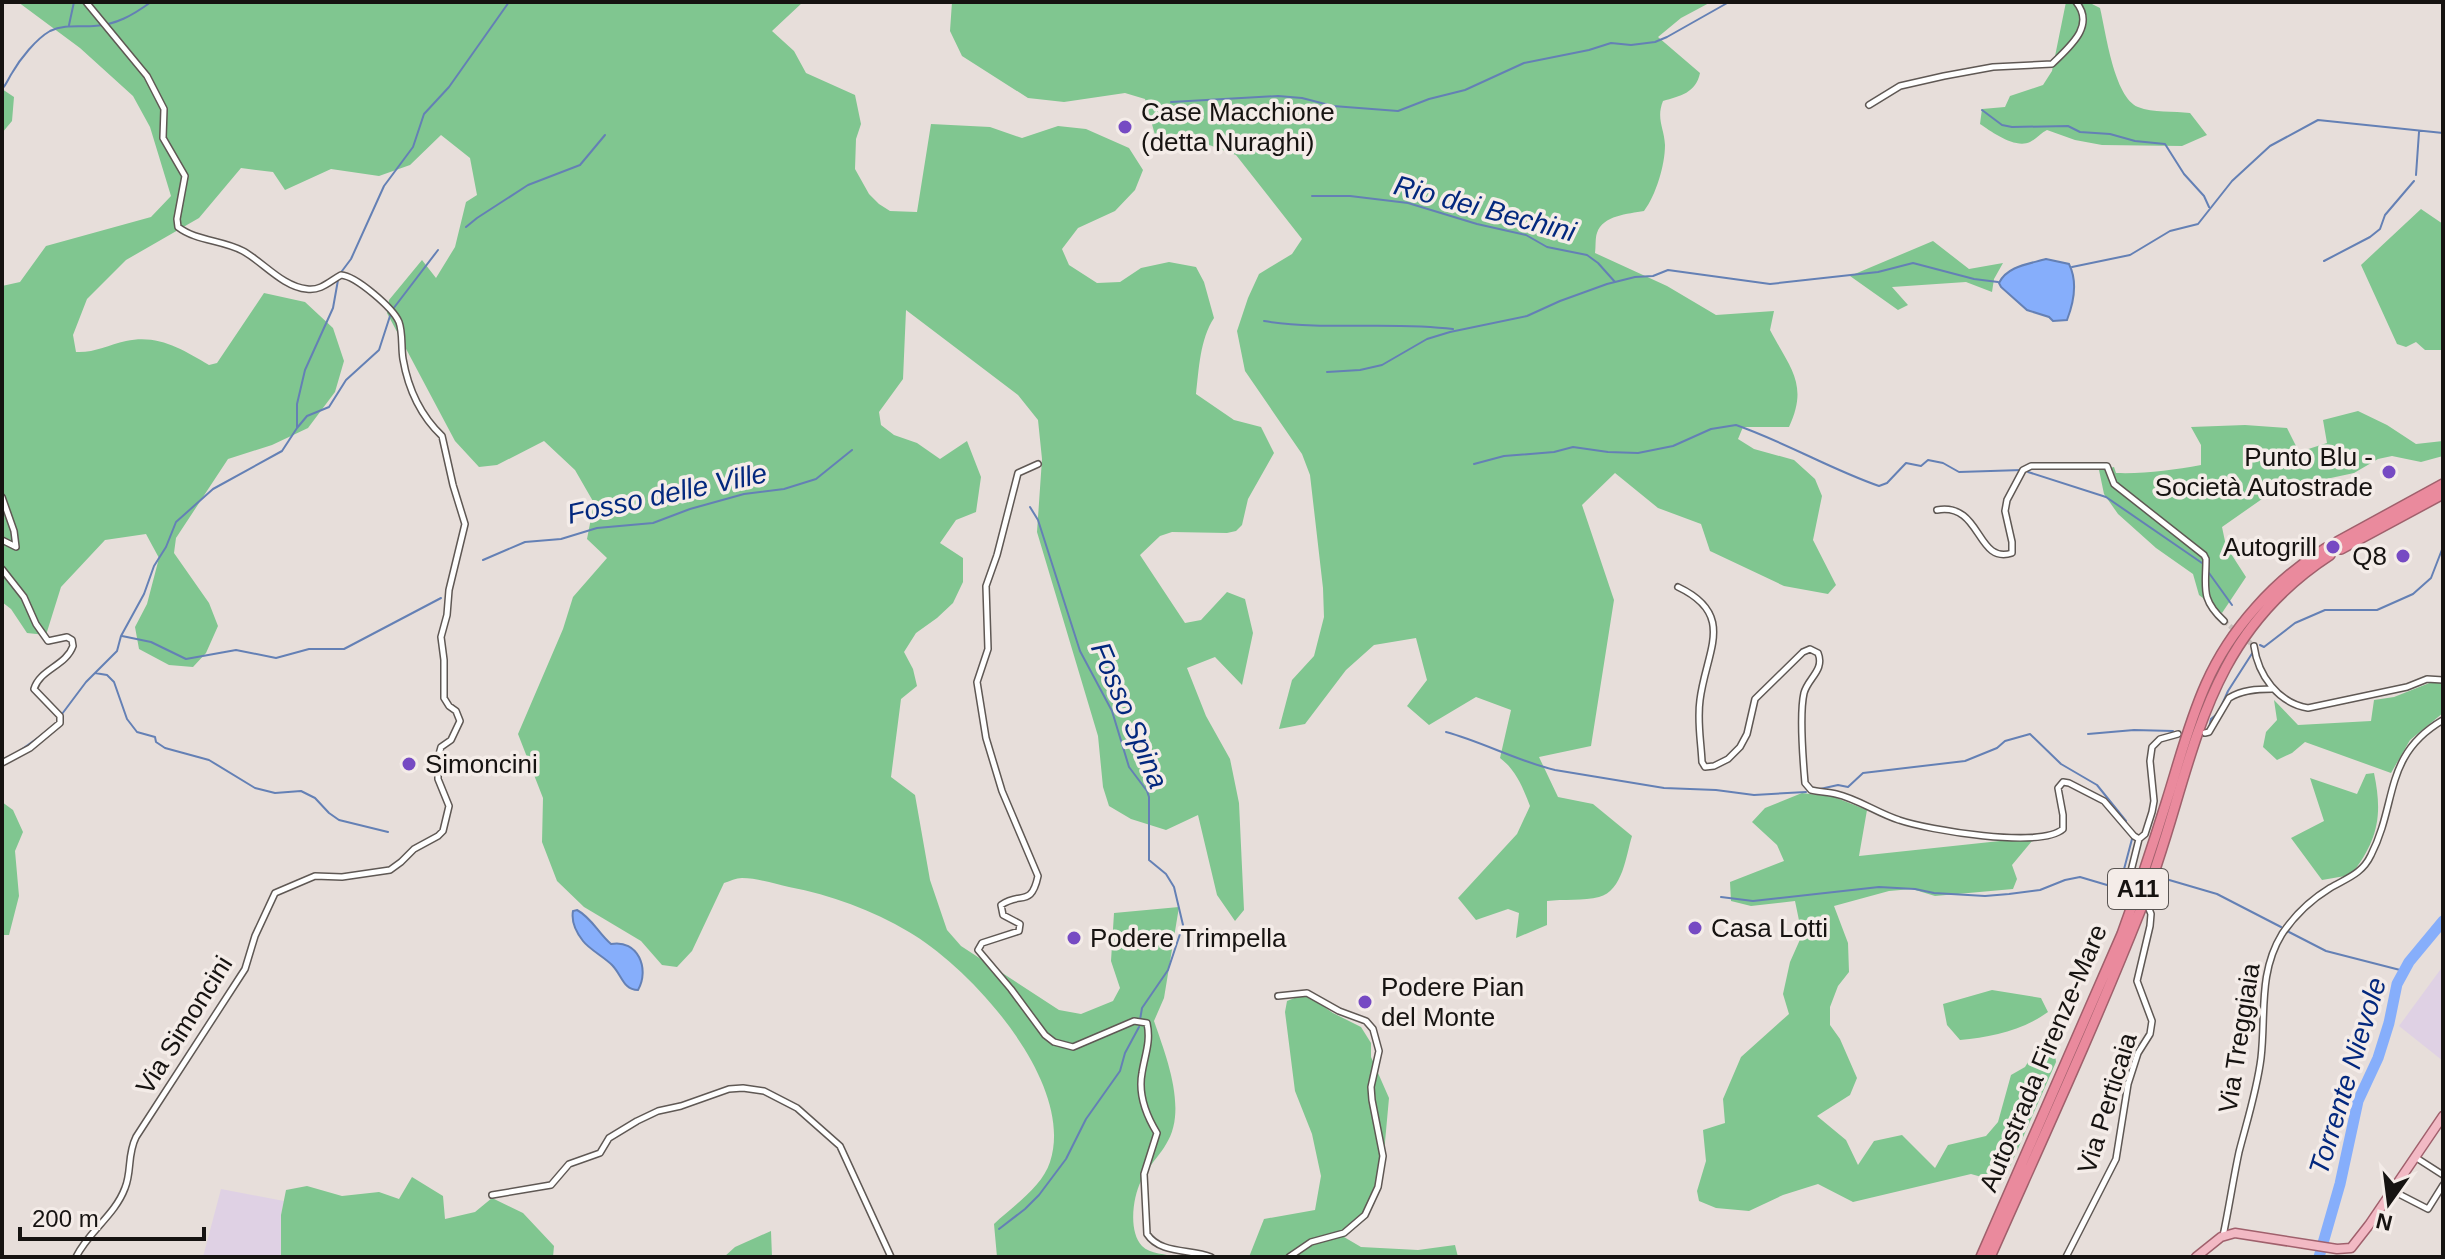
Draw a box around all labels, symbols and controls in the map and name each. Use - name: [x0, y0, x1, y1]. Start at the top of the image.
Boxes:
- place label: Case Macchione (detta Nuraghi): [1141, 97, 1335, 157]
- marker: Case Macchione (detta Nuraghi): [1116, 118, 1134, 136]
- water label: Rio dei Bechini: [1391, 169, 1580, 248]
- place label: Punto Blu - Società Autostrade: [2155, 442, 2373, 502]
- water label: Fosso delle Ville: [564, 457, 770, 530]
- marker: Punto Blu - Società Autostrade: [2380, 463, 2398, 481]
- place label: Autogrill: [2223, 532, 2317, 562]
- marker: Autogrill: [2324, 538, 2342, 556]
- place label: Q8: [2352, 541, 2387, 571]
- marker: Q8: [2394, 547, 2412, 565]
- water label: Fosso Spina: [1085, 638, 1174, 793]
- place label: Simoncini: [425, 749, 538, 779]
- marker: Simoncini: [400, 755, 418, 773]
- road number: A11: [2108, 869, 2168, 909]
- place label: Casa Lotti: [1711, 913, 1828, 943]
- marker: Casa Lotti: [1686, 919, 1704, 937]
- street label: Autostrada Firenze-Mare: [1973, 920, 2113, 1196]
- place label: Podere Trimpella: [1090, 923, 1287, 953]
- marker: Podere Trimpella: [1065, 929, 1083, 947]
- street label: Via Simoncini: [130, 950, 238, 1100]
- street label: Via Treggiaia: [2212, 960, 2266, 1115]
- place label: Podere Pian del Monte: [1381, 972, 1524, 1032]
- water label: Torrente Nievole: [2303, 974, 2392, 1178]
- marker: Podere Pian del Monte: [1356, 993, 1374, 1011]
- street label: Via Perticaia: [2071, 1029, 2143, 1177]
- north arrow: [2349, 1163, 2429, 1243]
- scale bar: [20, 1191, 204, 1241]
- text: 200 m: [32, 1205, 99, 1232]
- text: N: [2374, 1208, 2395, 1236]

